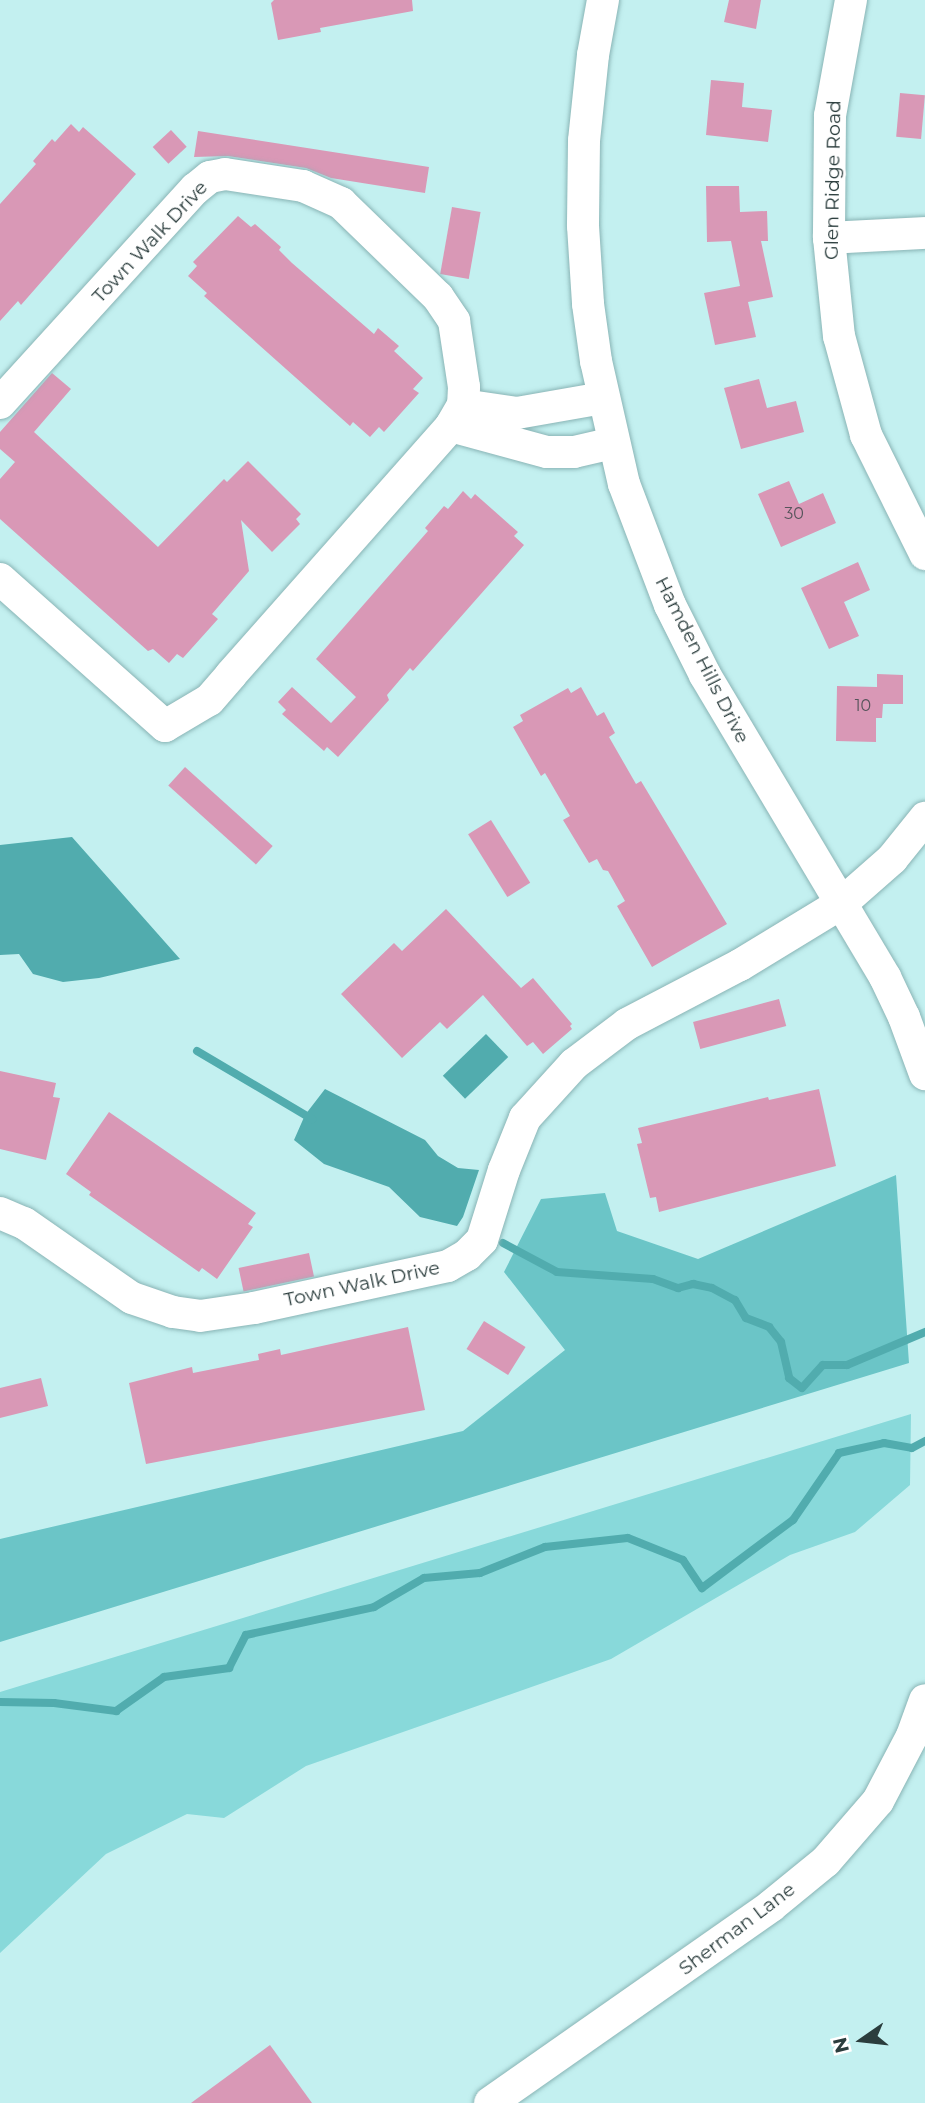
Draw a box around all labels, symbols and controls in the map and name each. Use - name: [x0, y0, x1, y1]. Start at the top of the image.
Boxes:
- street label: Glen Ridge Road: [820, 100, 846, 260]
- street label: Town Walk Drive: [88, 176, 212, 308]
- house number: 30: [784, 504, 804, 524]
- street label: Hamden Hills Drive: [650, 573, 754, 747]
- house number: 10: [855, 696, 871, 716]
- street label: Town Walk Drive: [282, 1256, 442, 1312]
- street label: Sherman Lane: [674, 1878, 800, 1980]
- north arrow: [827, 2005, 897, 2075]
- text: N: [828, 2035, 854, 2055]

